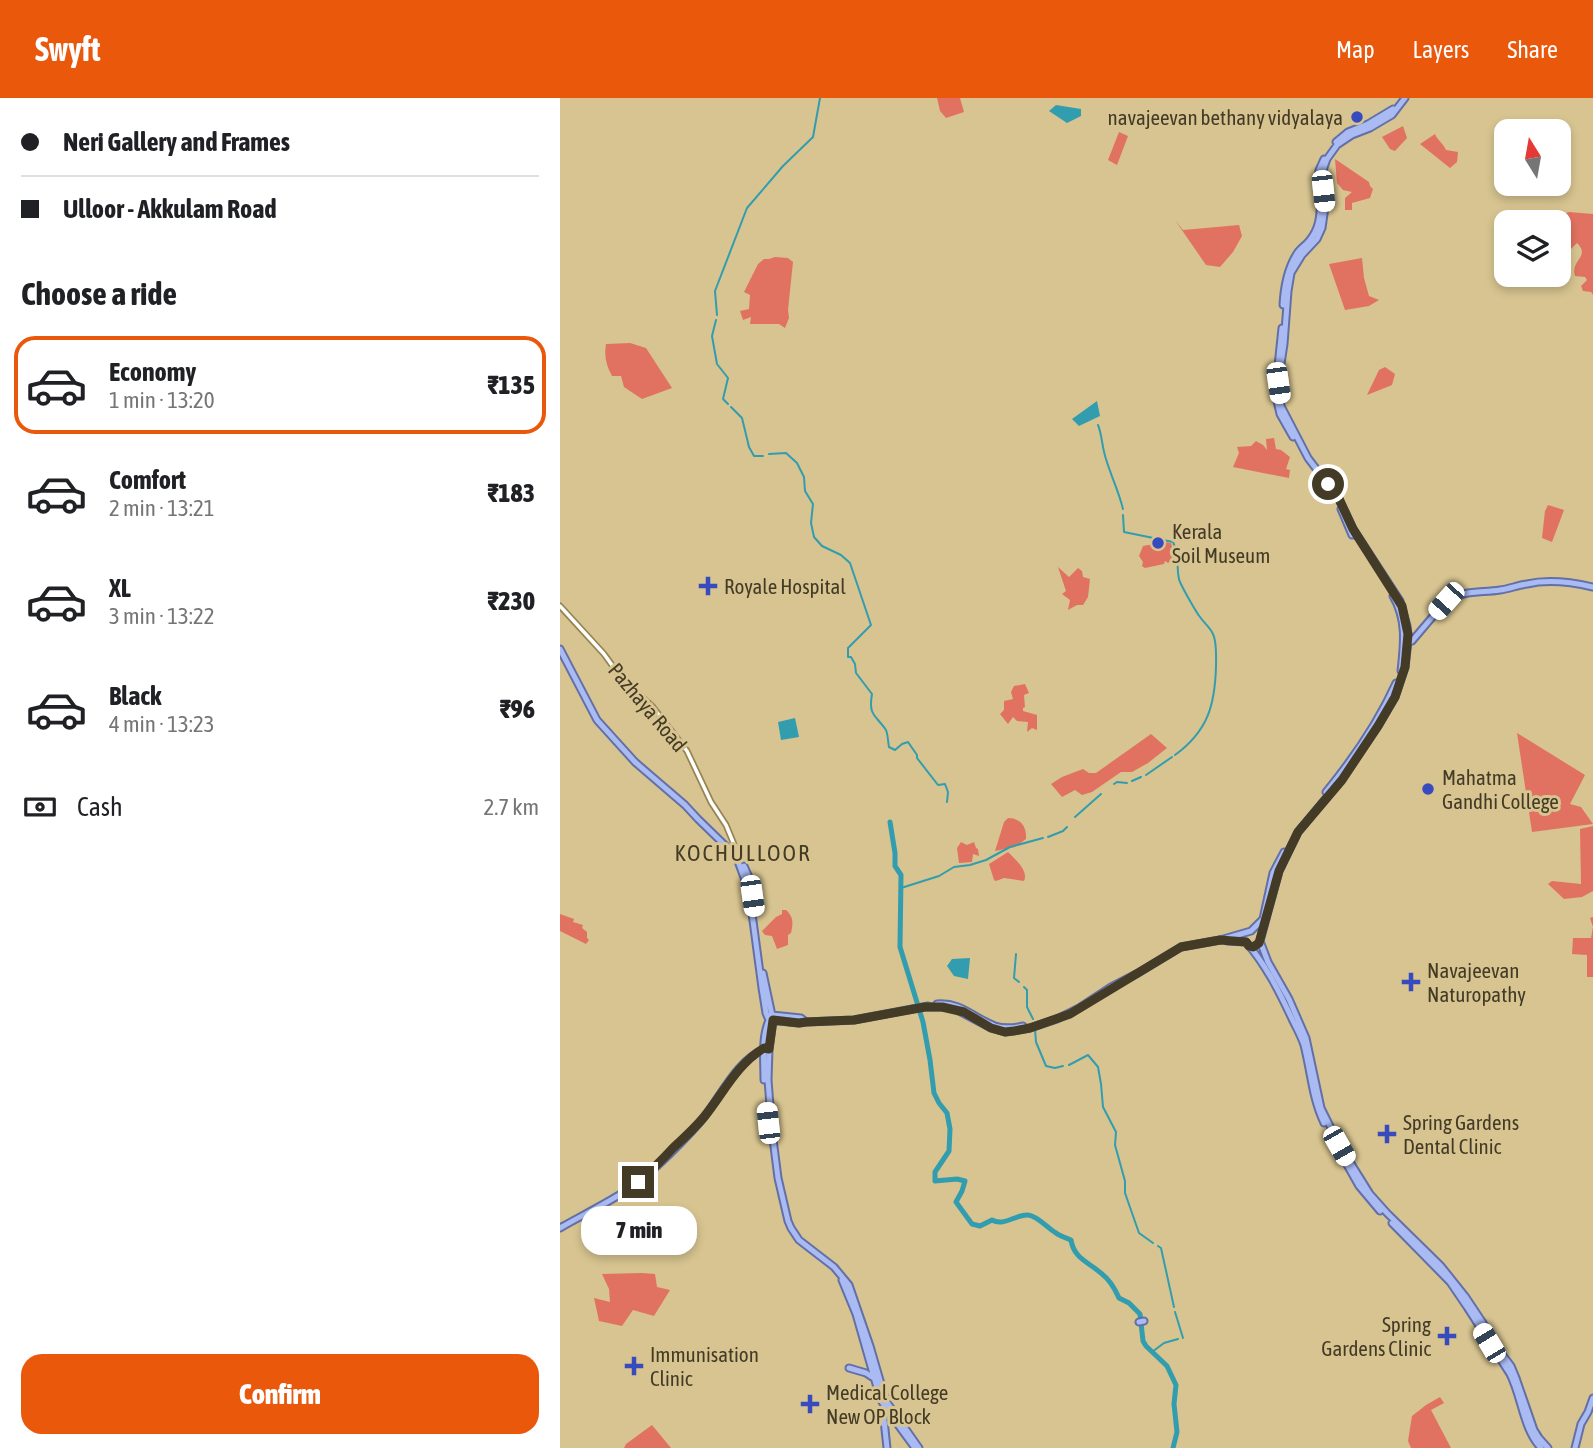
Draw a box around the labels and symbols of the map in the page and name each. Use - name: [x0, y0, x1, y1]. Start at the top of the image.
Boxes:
- place label: navajeevan bethany vidyalaya: [1108, 105, 1343, 129]
- marker: navajeevan bethany vidyalaya: [1349, 109, 1365, 125]
- north arrow: [1494, 119, 1572, 196]
- car: [1311, 169, 1336, 213]
- car: [1265, 361, 1292, 405]
- route start: [1312, 468, 1344, 500]
- place label: Kerala Soil Museum: [1172, 519, 1270, 567]
- marker: Kerala Soil Museum: [1150, 535, 1166, 551]
- place label: Royale Hospital: [724, 574, 846, 598]
- marker: Royale Hospital: [698, 576, 718, 596]
- car: [1425, 578, 1468, 624]
- street label: Pazhaya Road: [604, 658, 692, 756]
- place label: Mahatma Gandhi College: [1442, 765, 1559, 813]
- marker: Mahatma Gandhi College: [1420, 781, 1436, 797]
- district label: KOCHULLOOR: [674, 840, 812, 866]
- car: [739, 874, 766, 918]
- place label: Navajeevan Naturopathy: [1427, 958, 1526, 1006]
- marker: Navajeevan Naturopathy: [1401, 972, 1421, 992]
- car: [756, 1101, 781, 1145]
- place label: Spring Gardens Dental Clinic: [1403, 1110, 1519, 1158]
- car: [1320, 1123, 1359, 1169]
- marker: Spring Gardens Dental Clinic: [1377, 1124, 1397, 1144]
- route end: [622, 1166, 654, 1198]
- callout: 7 min: [580, 1206, 696, 1256]
- place label: Spring Gardens Clinic: [1321, 1312, 1431, 1360]
- car: [1470, 1320, 1509, 1366]
- marker: Spring Gardens Clinic: [1437, 1326, 1457, 1346]
- place label: Immunisation Clinic: [650, 1342, 759, 1390]
- marker: Immunisation Clinic: [624, 1356, 644, 1376]
- place label: Medical College New OP Block: [826, 1380, 948, 1428]
- marker: Medical College New OP Block: [800, 1394, 820, 1414]

